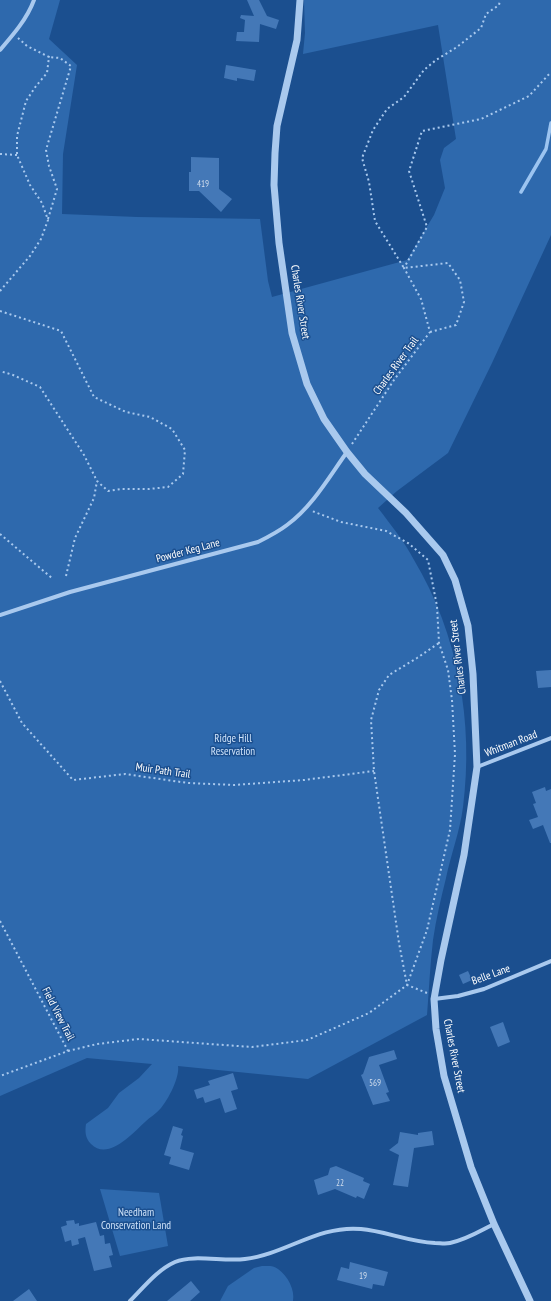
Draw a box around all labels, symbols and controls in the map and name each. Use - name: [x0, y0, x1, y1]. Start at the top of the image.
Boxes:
- house number: 419: [197, 179, 209, 189]
- street label: Charles River Street: [288, 264, 312, 340]
- street label: Charles River Trail: [370, 334, 422, 398]
- street label: Powder Keg Lane: [155, 536, 221, 566]
- street label: Charles River Street: [447, 619, 469, 695]
- street label: Whitman Road: [483, 728, 539, 760]
- park label: Ridge Hill Reservation: [211, 732, 255, 758]
- street label: Muir Path Trail: [135, 761, 191, 781]
- street label: Belle Lane: [470, 962, 512, 988]
- street label: Field View Trail: [39, 985, 77, 1043]
- street label: Charles River Street: [440, 1018, 468, 1094]
- house number: 569: [369, 1078, 381, 1088]
- house number: 22: [336, 1178, 344, 1188]
- park label: Needham Conservation Land: [101, 1206, 171, 1232]
- house number: 19: [359, 1271, 367, 1281]

